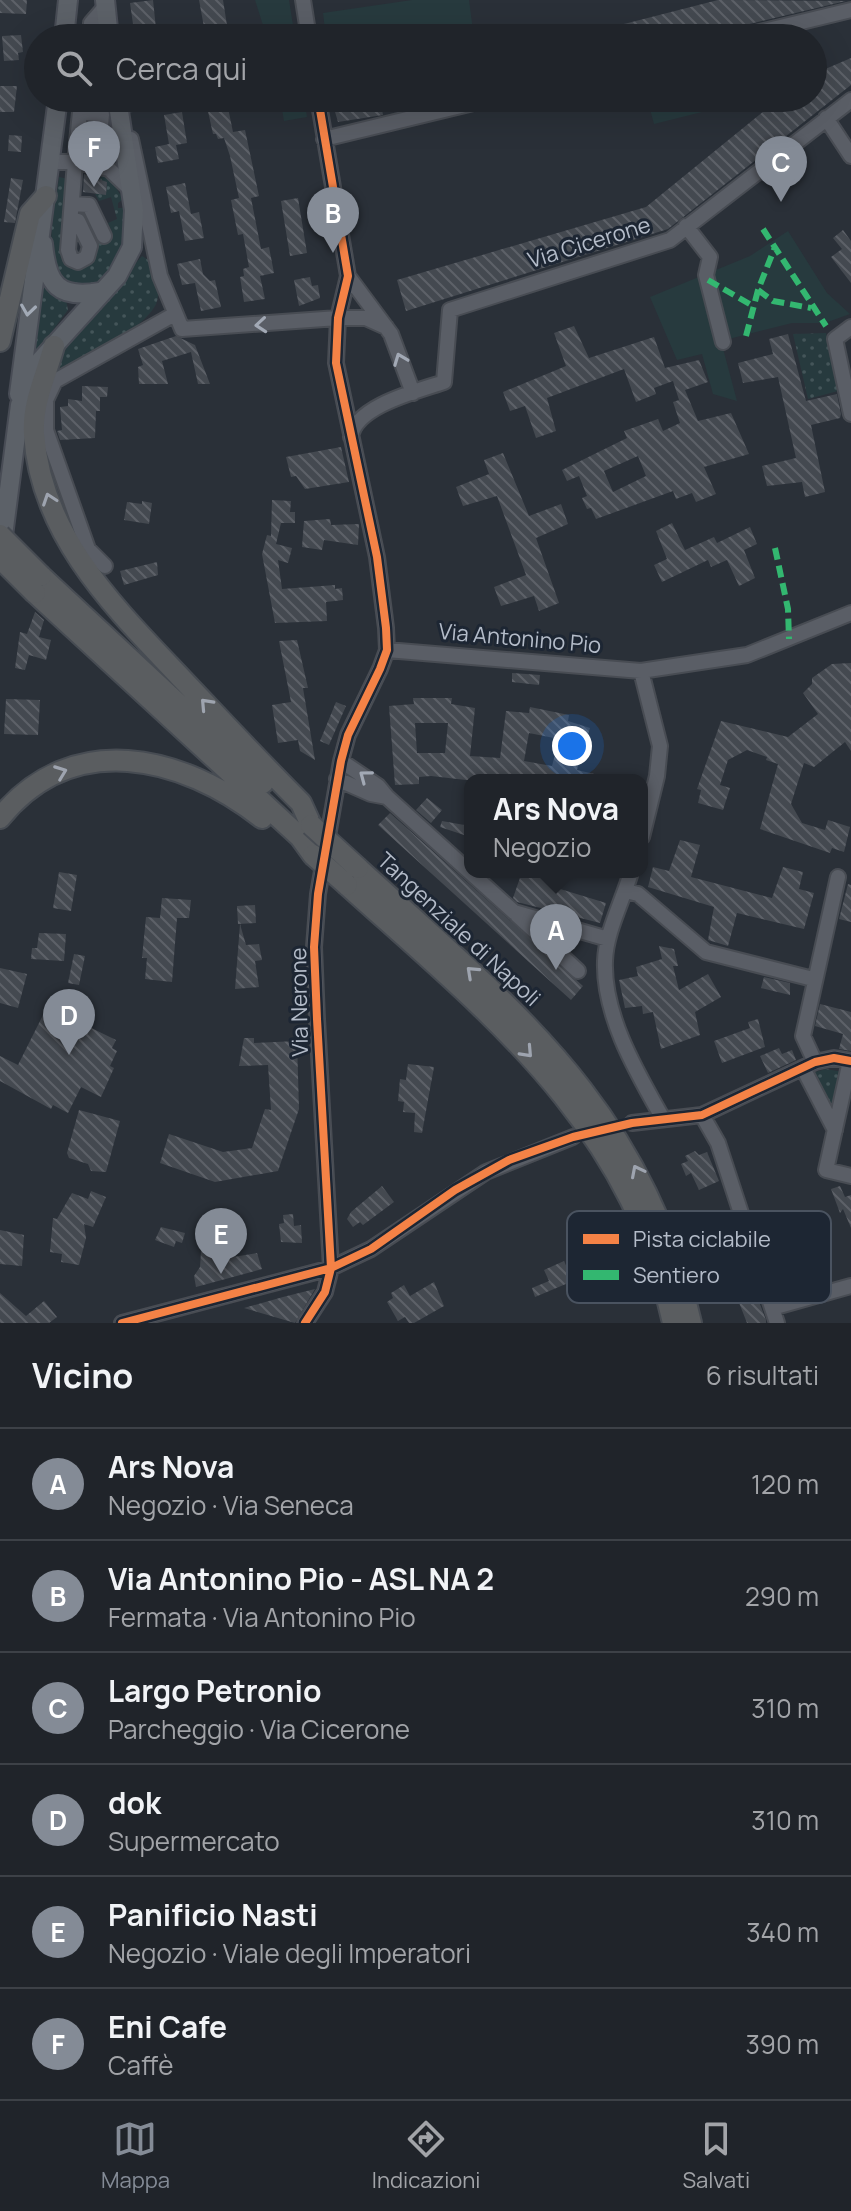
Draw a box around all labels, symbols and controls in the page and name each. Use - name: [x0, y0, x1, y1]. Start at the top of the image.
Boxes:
- search box: [24, 24, 827, 112]
- icon: search: [52, 46, 96, 90]
- text: Cerca qui: [116, 48, 247, 89]
- pin: F: [68, 121, 120, 187]
- pin: C: [755, 136, 807, 202]
- pin: B: [307, 187, 359, 253]
- street label: Via Cicerone: [524, 209, 654, 275]
- one-way arrow: [20, 303, 37, 316]
- one-way arrow: [254, 316, 267, 333]
- one-way arrow: [394, 353, 410, 367]
- one-way arrow: [42, 493, 59, 507]
- street label: Via Antonino Pio: [437, 616, 603, 660]
- one-way arrow: [200, 699, 215, 713]
- your location: [552, 726, 592, 766]
- one-way arrow: [53, 765, 67, 782]
- one-way arrow: [359, 771, 374, 785]
- popup: [464, 774, 648, 878]
- text: Ars Nova: [493, 788, 619, 829]
- text: Negozio: [493, 829, 591, 865]
- street label: Tangenziale di Napoli: [371, 845, 547, 1013]
- pin: A: [530, 904, 582, 970]
- street label: Via Nerone: [283, 947, 315, 1057]
- one-way arrow: [466, 968, 481, 982]
- pin: D: [43, 989, 95, 1055]
- one-way arrow: [517, 1043, 532, 1057]
- one-way arrow: [631, 1165, 646, 1179]
- pin: E: [195, 1208, 247, 1274]
- legend: [567, 1211, 831, 1303]
- text: Pista ciclabile: [633, 1224, 771, 1254]
- text: Sentiero: [633, 1260, 720, 1290]
- text: Vicino: [32, 1352, 133, 1398]
- text: 6 risultati: [706, 1357, 819, 1393]
- text: Ars Nova: [108, 1446, 234, 1487]
- text: A: [49, 1466, 67, 1502]
- text: 120 m: [751, 1466, 819, 1502]
- text: Negozio · Via Seneca: [108, 1487, 354, 1523]
- text: Via Antonino Pio - ASL NA 2: [108, 1558, 494, 1599]
- text: B: [50, 1578, 66, 1614]
- text: 290 m: [745, 1578, 819, 1614]
- text: Fermata · Via Antonino Pio: [108, 1599, 416, 1635]
- text: Largo Petronio: [108, 1670, 322, 1711]
- text: C: [48, 1690, 68, 1726]
- text: 310 m: [751, 1690, 819, 1726]
- text: Parcheggio · Via Cicerone: [108, 1711, 410, 1747]
- text: dok: [108, 1782, 161, 1823]
- text: D: [49, 1802, 67, 1838]
- text: 310 m: [751, 1802, 819, 1838]
- text: Supermercato: [108, 1823, 280, 1859]
- text: Panificio Nasti: [108, 1894, 318, 1935]
- text: E: [50, 1914, 66, 1950]
- text: 340 m: [746, 1914, 819, 1950]
- text: Negozio · Viale degli Imperatori: [108, 1935, 471, 1971]
- text: Eni Cafe: [108, 2006, 227, 2047]
- text: F: [51, 2026, 65, 2062]
- text: 390 m: [745, 2026, 819, 2062]
- text: Caffè: [108, 2047, 173, 2083]
- tab: Mappa: [101, 2117, 170, 2195]
- tab: Indicazioni: [372, 2117, 481, 2195]
- tab: Salvati: [682, 2117, 750, 2195]

